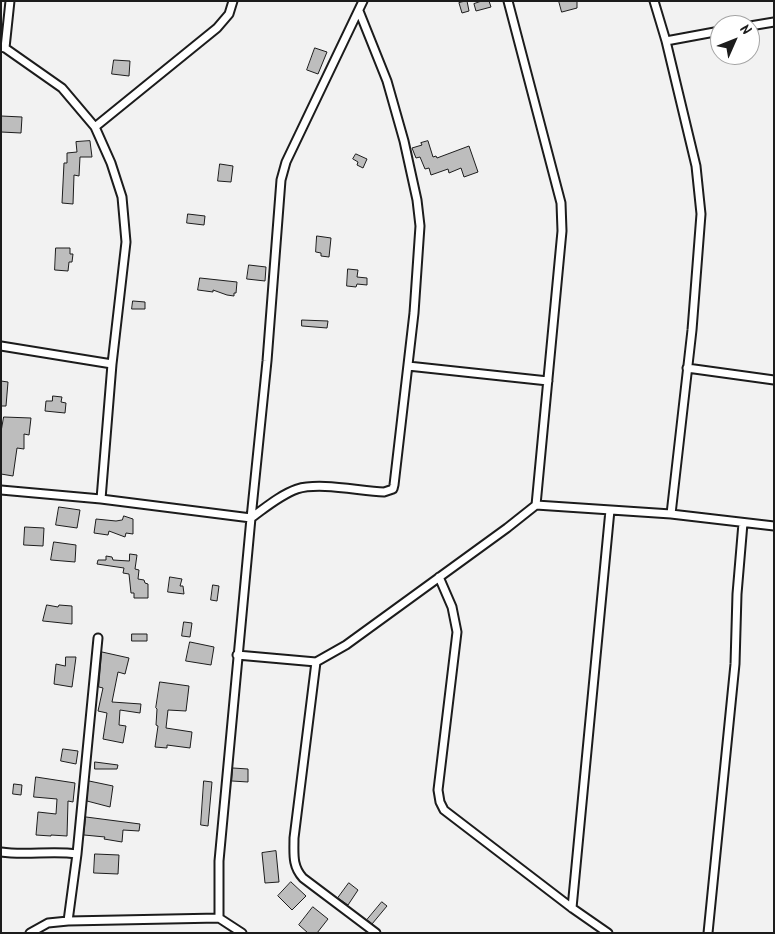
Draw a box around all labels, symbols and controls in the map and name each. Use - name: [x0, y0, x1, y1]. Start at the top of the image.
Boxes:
- north arrow: [710, 15, 760, 65]
- text: N: [734, 19, 756, 41]

